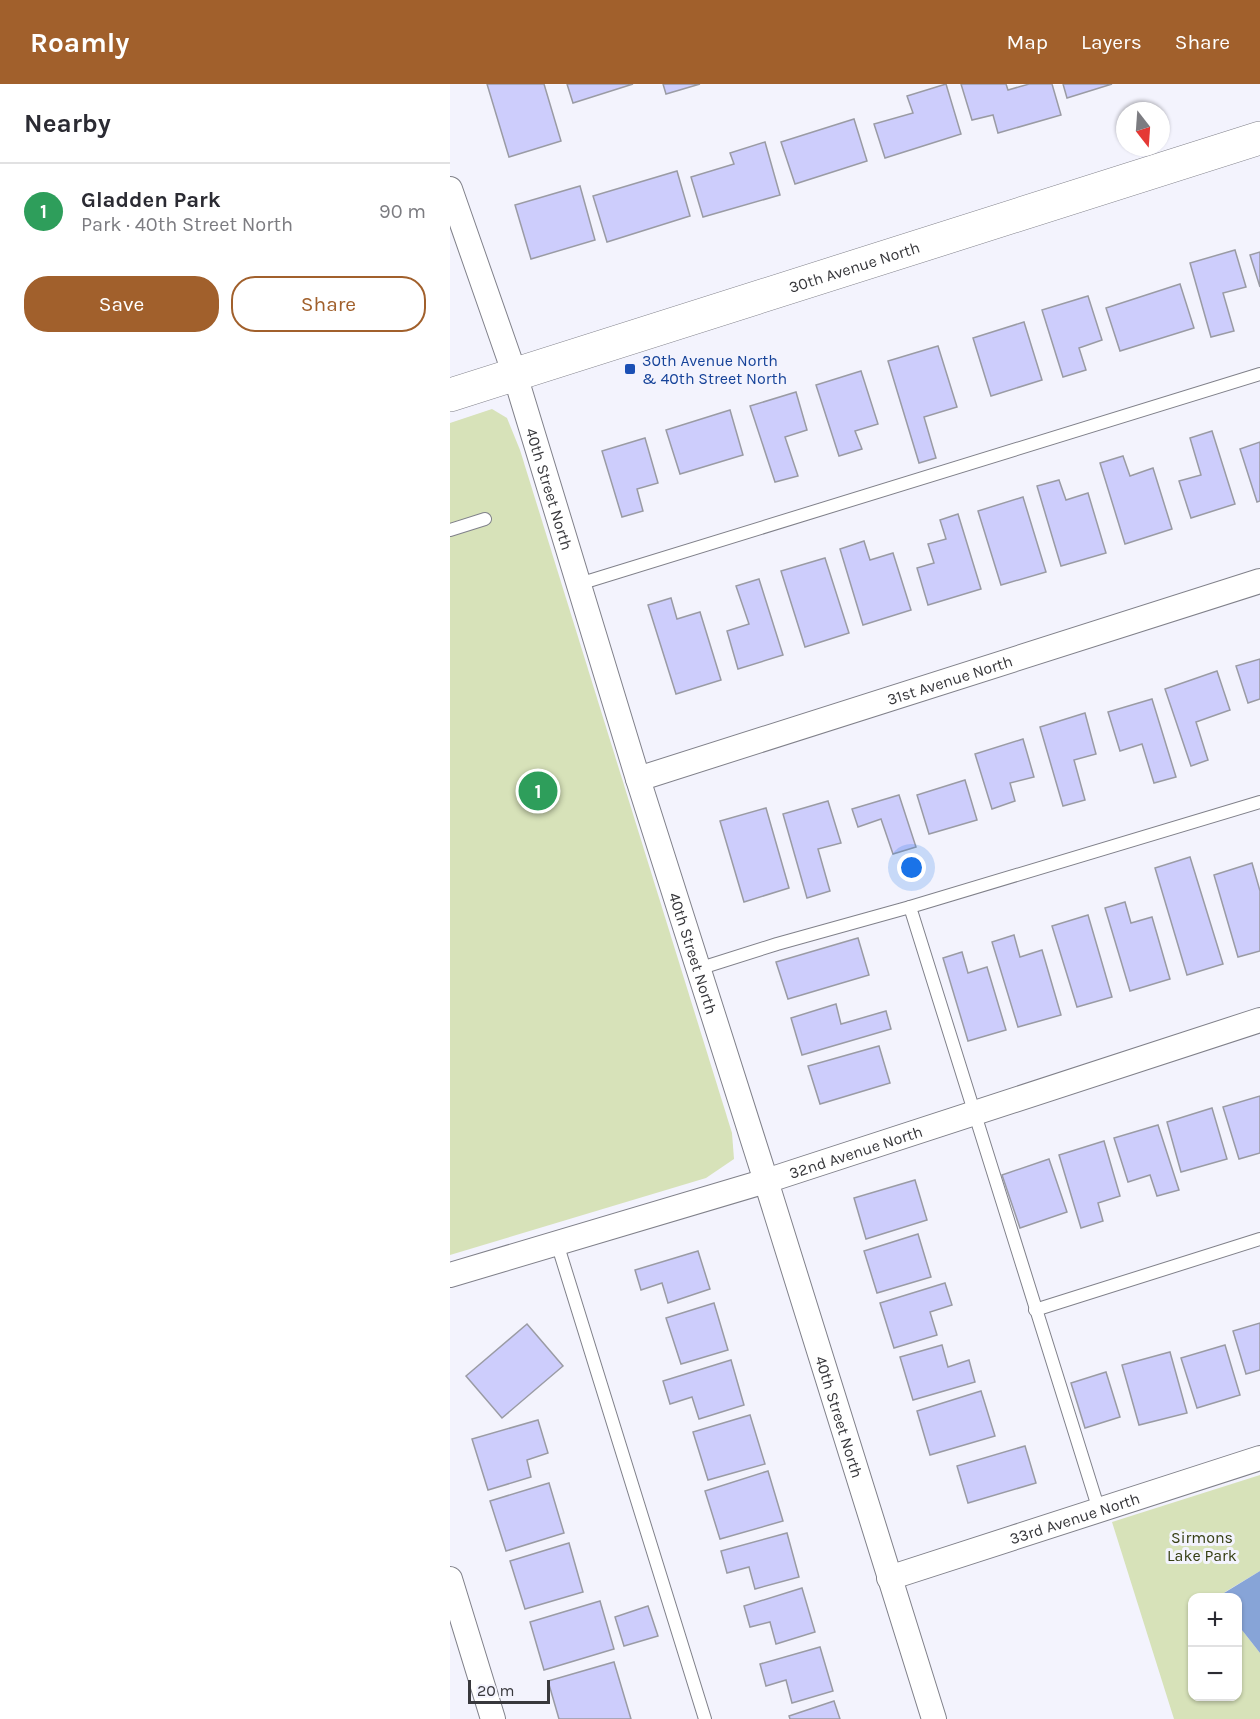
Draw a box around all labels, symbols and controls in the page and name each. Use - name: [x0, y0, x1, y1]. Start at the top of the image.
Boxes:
- text: Roamly: [30, 26, 129, 59]
- text: Map: [1006, 30, 1048, 54]
- text: Layers: [1081, 30, 1142, 54]
- text: Share: [1175, 30, 1230, 54]
- north arrow: [1116, 102, 1170, 156]
- text: Nearby: [24, 108, 111, 139]
- text: Gladden Park: [81, 187, 221, 213]
- text: 1: [40, 200, 47, 223]
- text: 90 m: [379, 200, 426, 223]
- text: Park · 40th Street North: [81, 213, 293, 236]
- street label: 30th Avenue North: [787, 238, 922, 297]
- button: Save: [24, 276, 219, 332]
- button: Share: [231, 276, 426, 332]
- place label: 30th Avenue North & 40th Street North: [642, 351, 787, 388]
- marker: 30th Avenue North & 40th Street North: [623, 362, 637, 376]
- street label: 40th Street North: [522, 425, 577, 552]
- street label: 31st Avenue North: [885, 651, 1015, 709]
- pin: 1: [518, 768, 557, 814]
- your location: [897, 853, 926, 882]
- street label: 40th Street North: [665, 890, 721, 1017]
- street label: 32nd Avenue North: [787, 1122, 925, 1183]
- street label: 40th Street North: [811, 1353, 867, 1480]
- street label: 33rd Avenue North: [1007, 1489, 1142, 1548]
- park label: Sirmons Lake Park: [1167, 1528, 1237, 1565]
- map controls: [1188, 1593, 1242, 1701]
- button: +: [1188, 1593, 1242, 1647]
- button: −: [1188, 1647, 1242, 1701]
- scale bar: [468, 1677, 550, 1704]
- text: 20 m: [477, 1681, 515, 1700]

